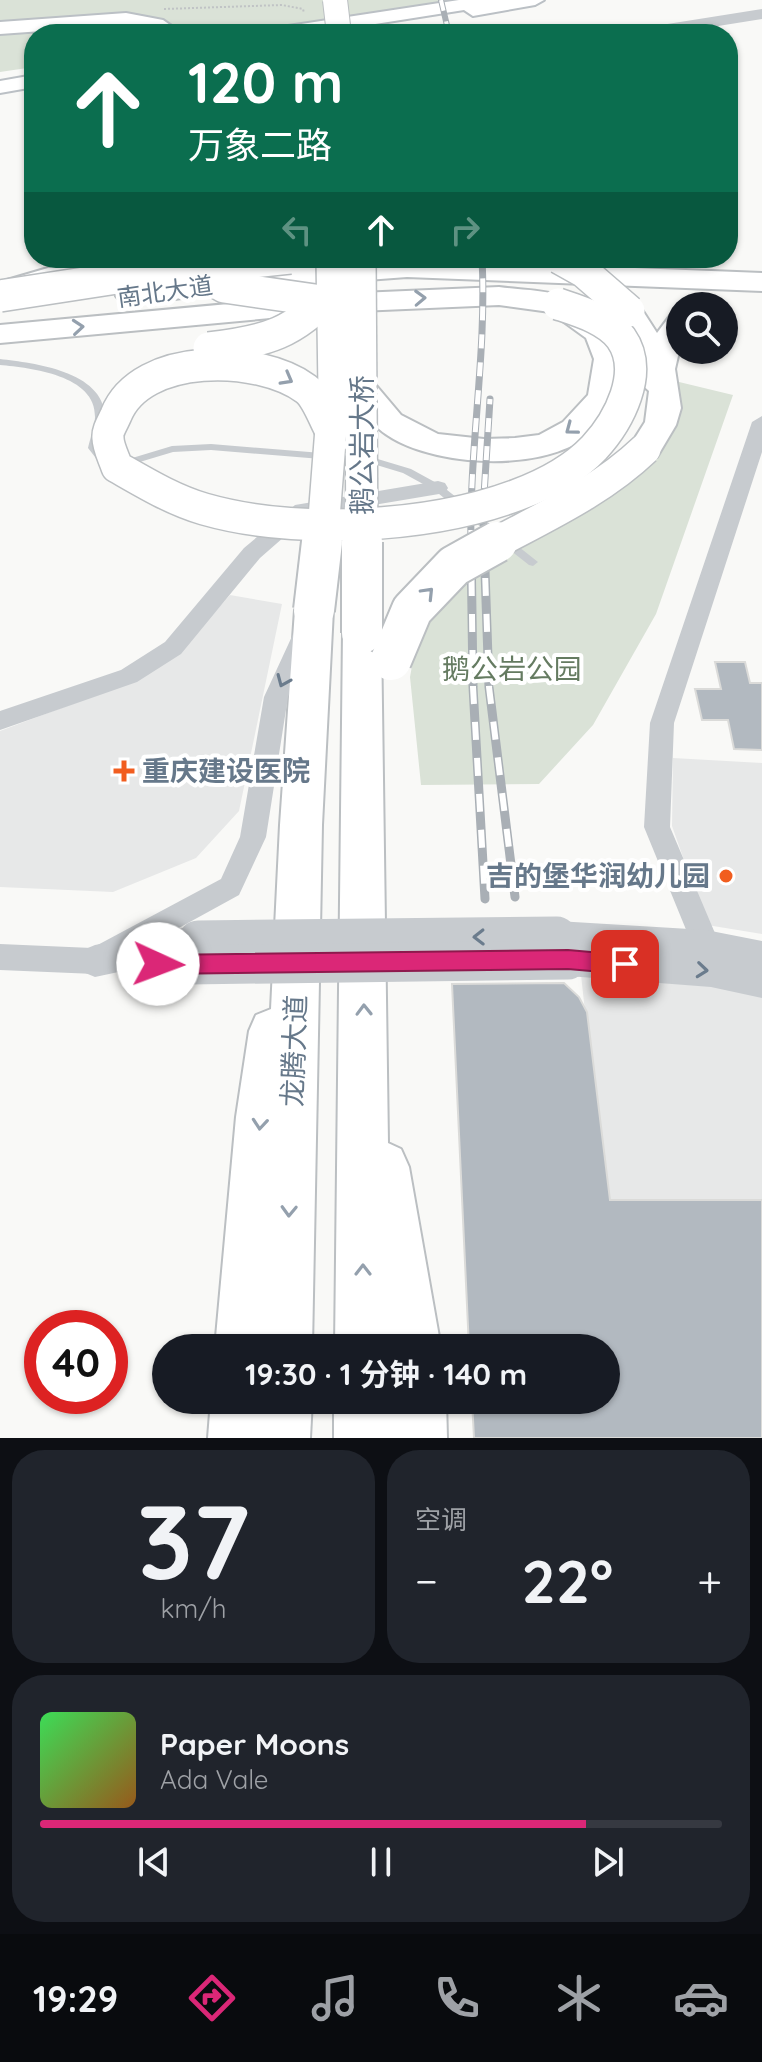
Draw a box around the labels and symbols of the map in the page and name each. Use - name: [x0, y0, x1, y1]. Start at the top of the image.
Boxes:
- street label: 南北大道: [115, 269, 214, 313]
- one-way arrow: [414, 289, 427, 307]
- one-way arrow: [72, 318, 85, 335]
- one-way arrow: [278, 369, 293, 385]
- street label: 鹅公岩大桥: [344, 375, 379, 515]
- one-way arrow: [565, 419, 580, 434]
- one-way arrow: [419, 588, 433, 602]
- park label: 鹅公岩公园: [442, 651, 582, 686]
- one-way arrow: [277, 673, 293, 687]
- place label: 重庆建设医院: [142, 753, 310, 788]
- marker: 重庆建设医院: [113, 760, 135, 782]
- place label: 吉的堡华润幼儿园: [486, 858, 710, 893]
- marker: 吉的堡华润幼儿园: [717, 867, 735, 885]
- position arrow: [116, 922, 200, 1006]
- one-way arrow: [472, 928, 485, 945]
- pin: [591, 930, 659, 998]
- one-way arrow: [696, 962, 709, 979]
- street label: 龙腾大道: [274, 994, 313, 1108]
- one-way arrow: [355, 1003, 372, 1016]
- one-way arrow: [252, 1118, 269, 1131]
- one-way arrow: [281, 1205, 298, 1218]
- one-way arrow: [354, 1263, 372, 1276]
- speed limit sign: 40: [24, 1310, 128, 1414]

